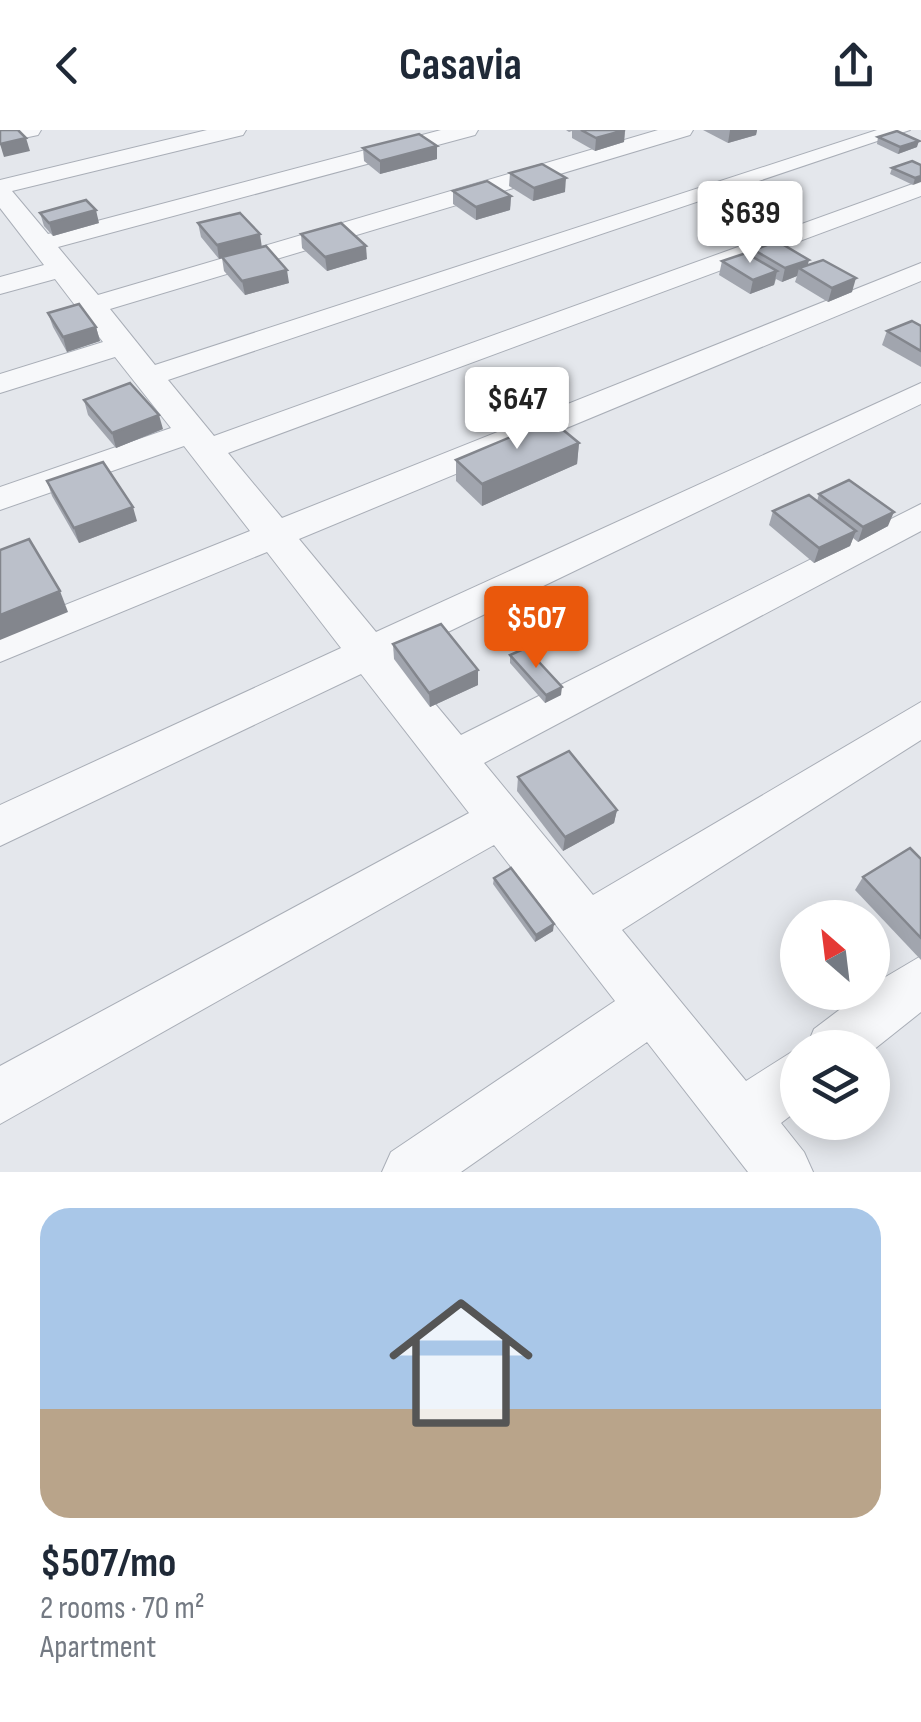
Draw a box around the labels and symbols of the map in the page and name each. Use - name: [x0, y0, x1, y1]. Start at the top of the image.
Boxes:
- pin: $639: [691, 181, 809, 266]
- pin: $647: [458, 367, 576, 452]
- pin: $507: [477, 586, 595, 671]
- north arrow: [780, 900, 890, 1010]

